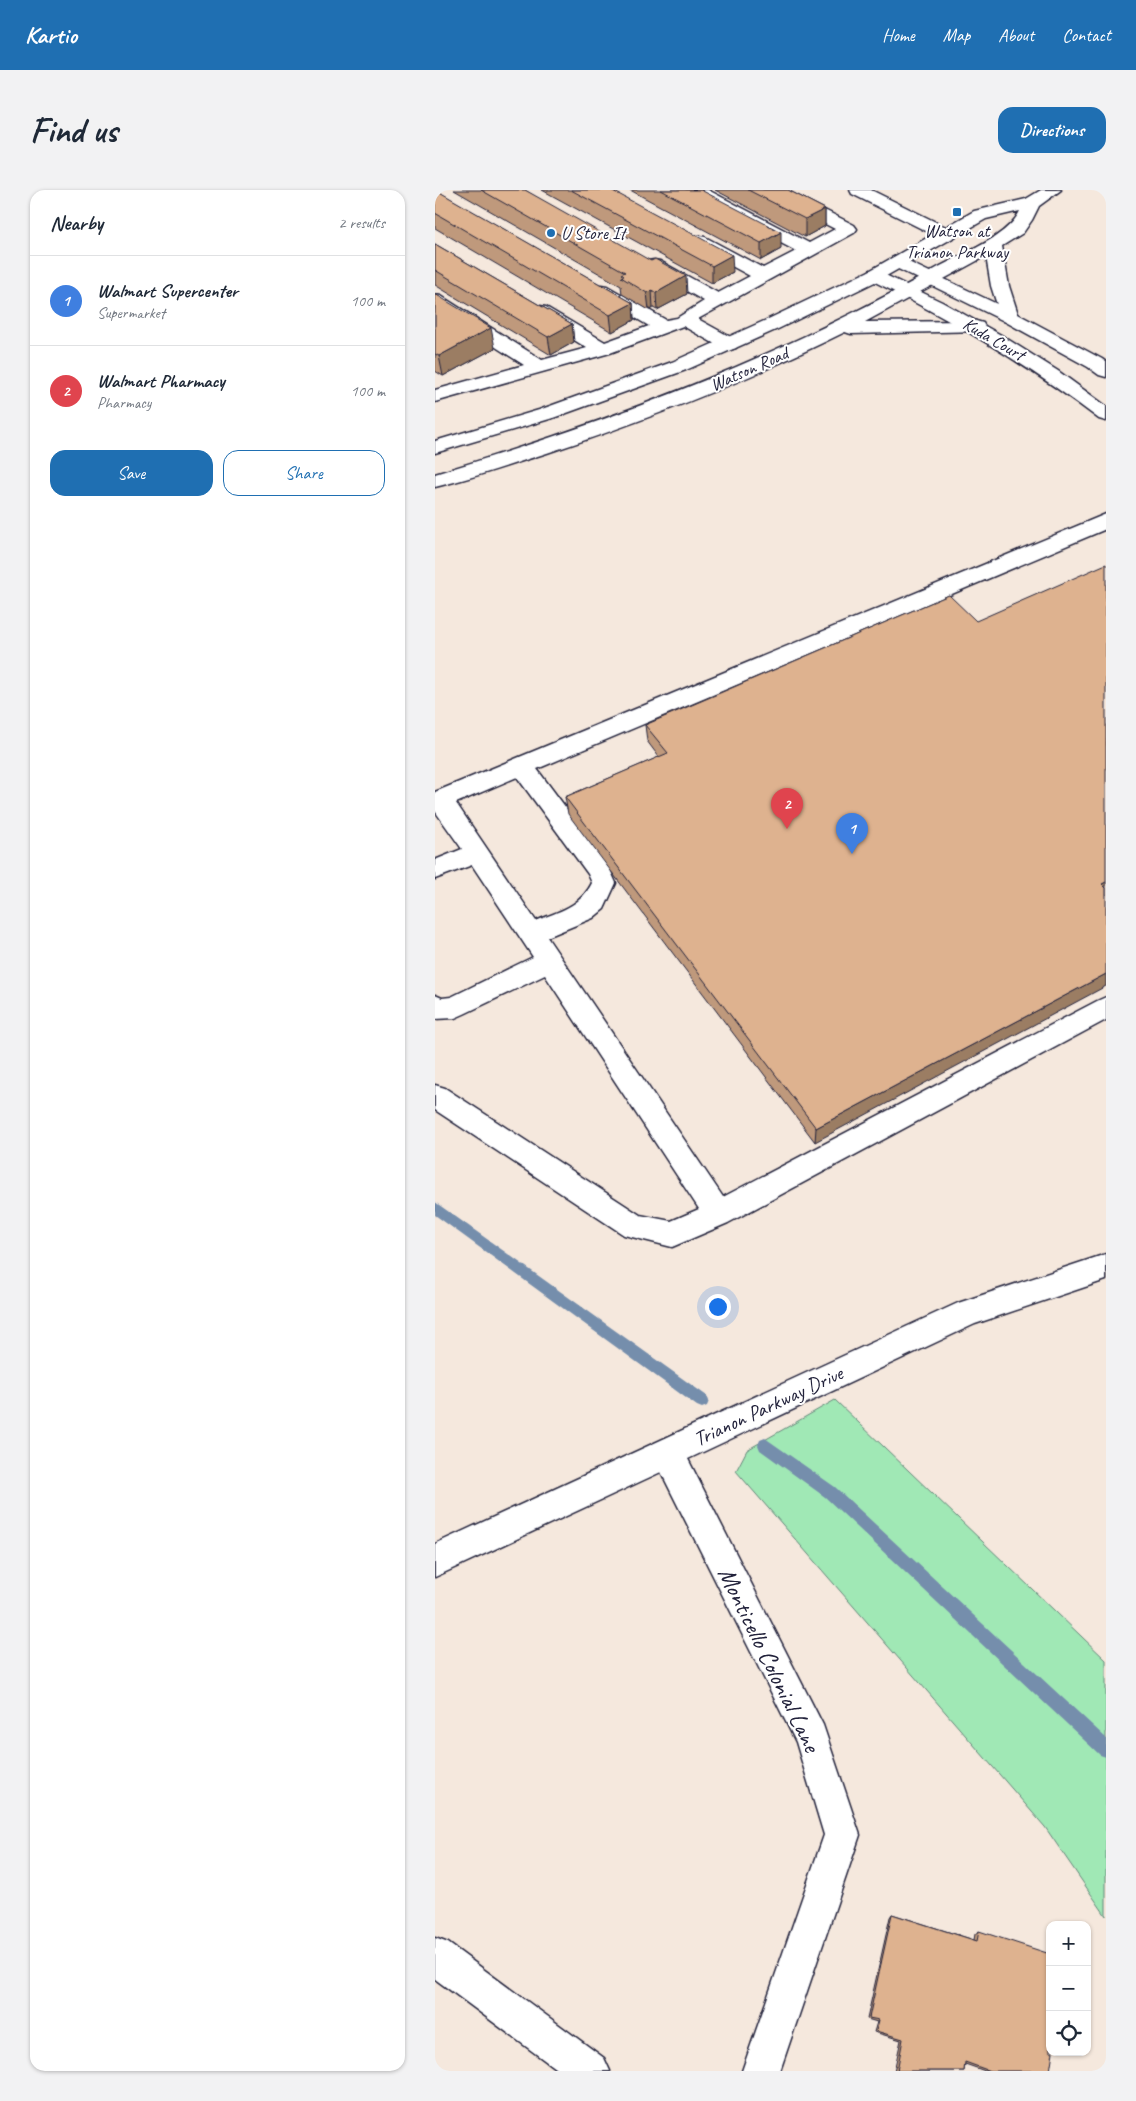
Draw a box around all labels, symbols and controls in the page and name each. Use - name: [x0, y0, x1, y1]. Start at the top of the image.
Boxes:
- text: Kartio: [25, 20, 77, 50]
- text: Home: [882, 24, 915, 46]
- text: Map: [943, 24, 970, 46]
- text: About: [998, 24, 1034, 46]
- text: Contact: [1062, 24, 1111, 46]
- button: Directions: [998, 107, 1106, 153]
- text: Find us: [30, 108, 117, 153]
- marker: Watson at Trianon Parkway: [951, 206, 963, 218]
- text: Nearby: [50, 210, 103, 236]
- text: 2 results: [338, 213, 385, 233]
- place label: Watson at Trianon Parkway: [906, 220, 1010, 263]
- place label: U Store It: [561, 222, 628, 244]
- marker: U Store It: [545, 227, 557, 239]
- text: Walmart Supercenter: [97, 279, 238, 303]
- text: 1: [62, 291, 70, 311]
- text: 100 m: [351, 291, 385, 311]
- text: Supermarket: [97, 303, 165, 323]
- street label: Kuda Court: [959, 313, 1031, 367]
- street label: Watson Road: [707, 341, 794, 396]
- text: Walmart Pharmacy: [97, 369, 225, 393]
- text: 2: [62, 381, 70, 401]
- text: 100 m: [351, 381, 385, 401]
- text: Pharmacy: [97, 393, 151, 413]
- button: Save: [50, 450, 213, 496]
- button: Share: [223, 450, 385, 496]
- pin: 2: [771, 788, 803, 829]
- pin: 1: [836, 813, 868, 854]
- your location: [705, 1294, 731, 1320]
- street label: Trianon Parkway Drive: [689, 1359, 849, 1452]
- street label: Monticello Colonial Lane: [710, 1562, 829, 1759]
- map controls: [1046, 1921, 1091, 2056]
- button: +: [1046, 1921, 1091, 1966]
- button: −: [1046, 1966, 1091, 2011]
- button: locate: [1046, 2011, 1091, 2056]

